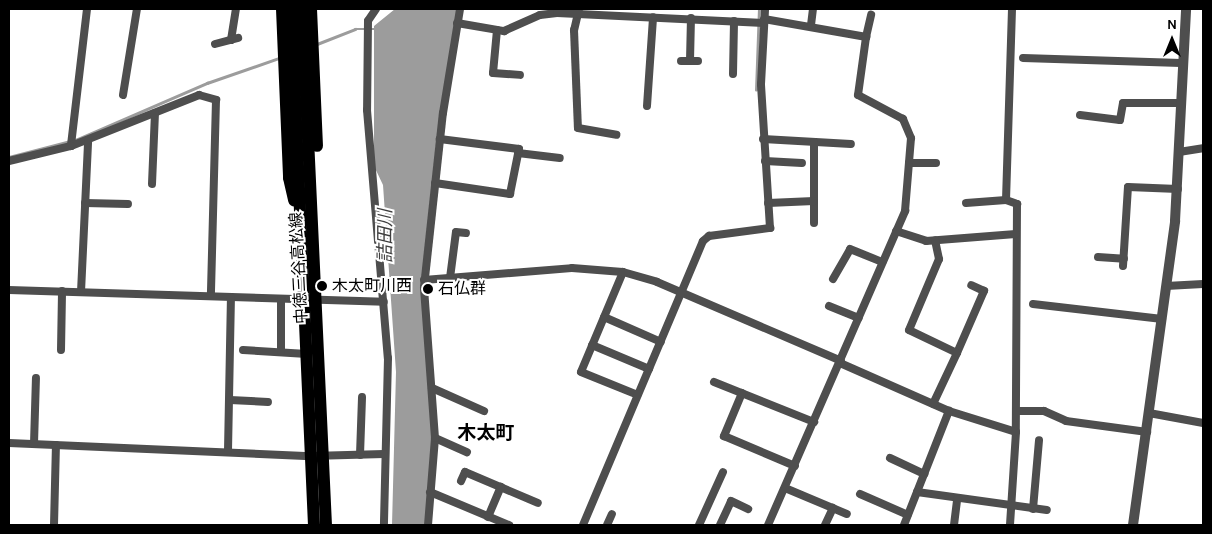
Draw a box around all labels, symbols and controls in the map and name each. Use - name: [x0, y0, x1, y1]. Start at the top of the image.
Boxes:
- north arrow: [1147, 15, 1197, 65]
- text: N: [1167, 16, 1177, 33]
- water label: 詰田川: [374, 209, 396, 263]
- street label: 中徳三谷高松線: [286, 212, 312, 324]
- place label: 木太町川西: [332, 276, 412, 296]
- place label: 石仏群: [438, 279, 486, 299]
- marker: 木太町川西: [316, 280, 328, 292]
- marker: 石仏群: [422, 283, 434, 295]
- district label: 木太町: [458, 423, 514, 445]

